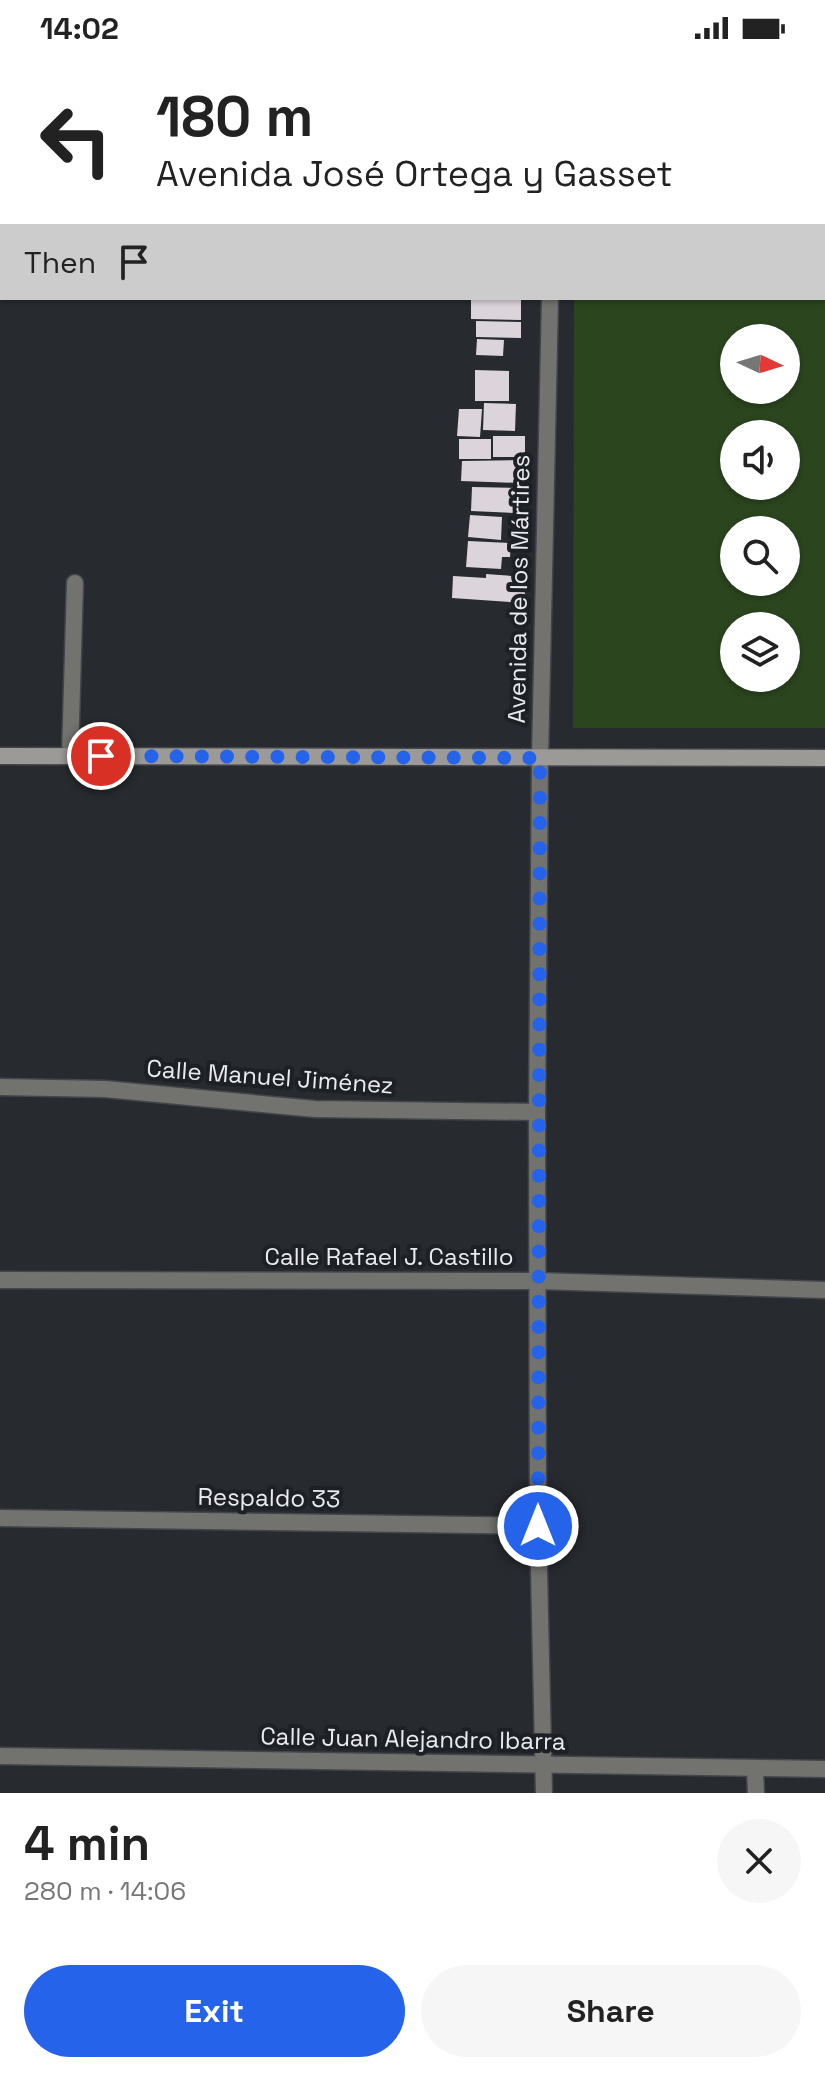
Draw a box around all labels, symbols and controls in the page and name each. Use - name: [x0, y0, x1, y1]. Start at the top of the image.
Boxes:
- text: 14:02: [40, 9, 119, 48]
- text: 180 m: [156, 81, 313, 152]
- icon: left: [24, 88, 128, 192]
- text: Avenida José Ortega y Gasset: [156, 151, 673, 197]
- icon: arrive: [112, 240, 156, 284]
- text: Then: [24, 243, 96, 282]
- north arrow: [720, 324, 800, 404]
- map controls: [720, 324, 800, 692]
- button: sound: [720, 420, 800, 500]
- street label: Avenida de los Mártires: [501, 454, 536, 724]
- button: search: [720, 516, 800, 596]
- button: layers: [720, 612, 800, 692]
- pin: [67, 722, 135, 790]
- icon: arrive: [79, 734, 123, 778]
- street label: Calle Manuel Jiménez: [146, 1052, 394, 1101]
- street label: Calle Rafael J. Castillo: [264, 1241, 514, 1272]
- street label: Respaldo 33: [197, 1481, 341, 1514]
- position arrow: [496, 1484, 580, 1568]
- street label: Calle Juan Alejandro lbarra: [260, 1720, 566, 1757]
- text: 4 min: [24, 1813, 150, 1874]
- button: close: [717, 1819, 801, 1903]
- text: 280 m · 14:06: [24, 1874, 186, 1908]
- button: Exit: [24, 1965, 405, 2057]
- button: Share: [421, 1965, 801, 2057]

